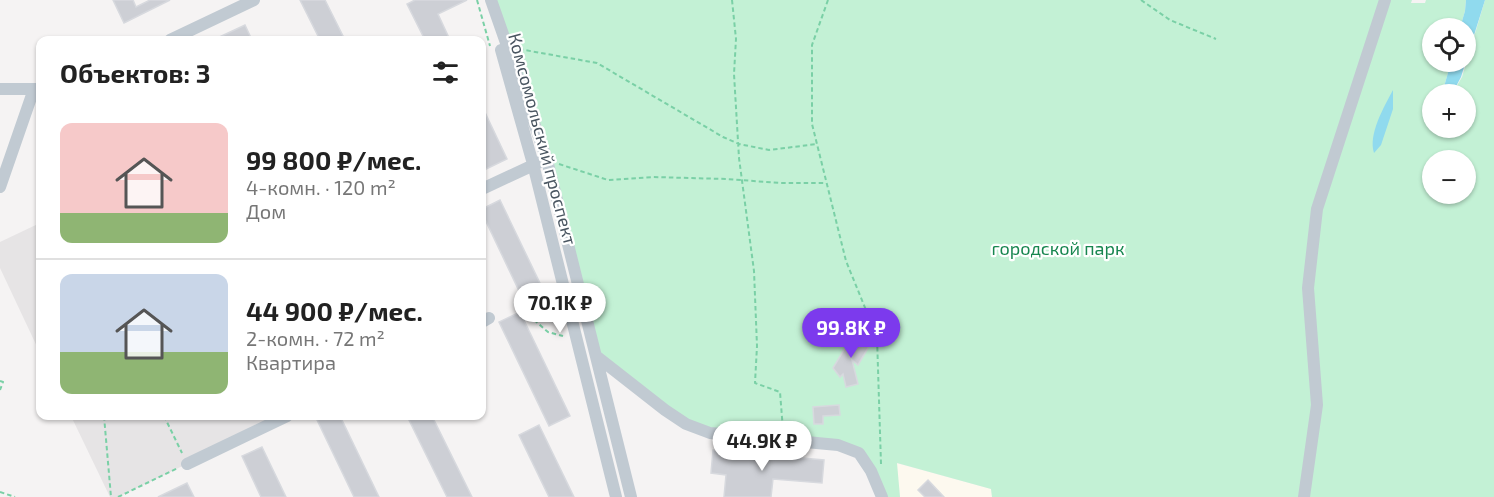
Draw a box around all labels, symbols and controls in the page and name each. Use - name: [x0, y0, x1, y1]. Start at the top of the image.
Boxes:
- map controls: [1422, 18, 1476, 204]
- button: locate: [1422, 18, 1476, 72]
- street label: Комсомольский проспект: [504, 31, 582, 248]
- icon: filters: [429, 56, 462, 89]
- text: Объектов: 3: [60, 57, 210, 88]
- button: +: [1422, 84, 1476, 138]
- text: 99 800 ₽/мес.: [246, 144, 421, 175]
- icon: home: [108, 147, 180, 219]
- button: −: [1422, 150, 1476, 204]
- text: 4-комн. · 120 m²: [246, 175, 396, 199]
- text: Дом: [246, 199, 286, 223]
- park label: городской парк: [991, 237, 1125, 259]
- pin: 70.1K ₽: [505, 283, 615, 334]
- text: 70.1K ₽: [528, 290, 592, 314]
- text: 44 900 ₽/мес.: [246, 295, 423, 326]
- icon: home: [108, 298, 180, 370]
- pin: 99.8K ₽: [796, 308, 906, 359]
- text: 99.8K ₽: [816, 315, 886, 339]
- text: 2-комн. · 72 m²: [246, 326, 385, 350]
- text: Квартира: [246, 350, 336, 374]
- pin: 44.9K ₽: [707, 421, 817, 472]
- text: 44.9K ₽: [727, 428, 797, 452]

